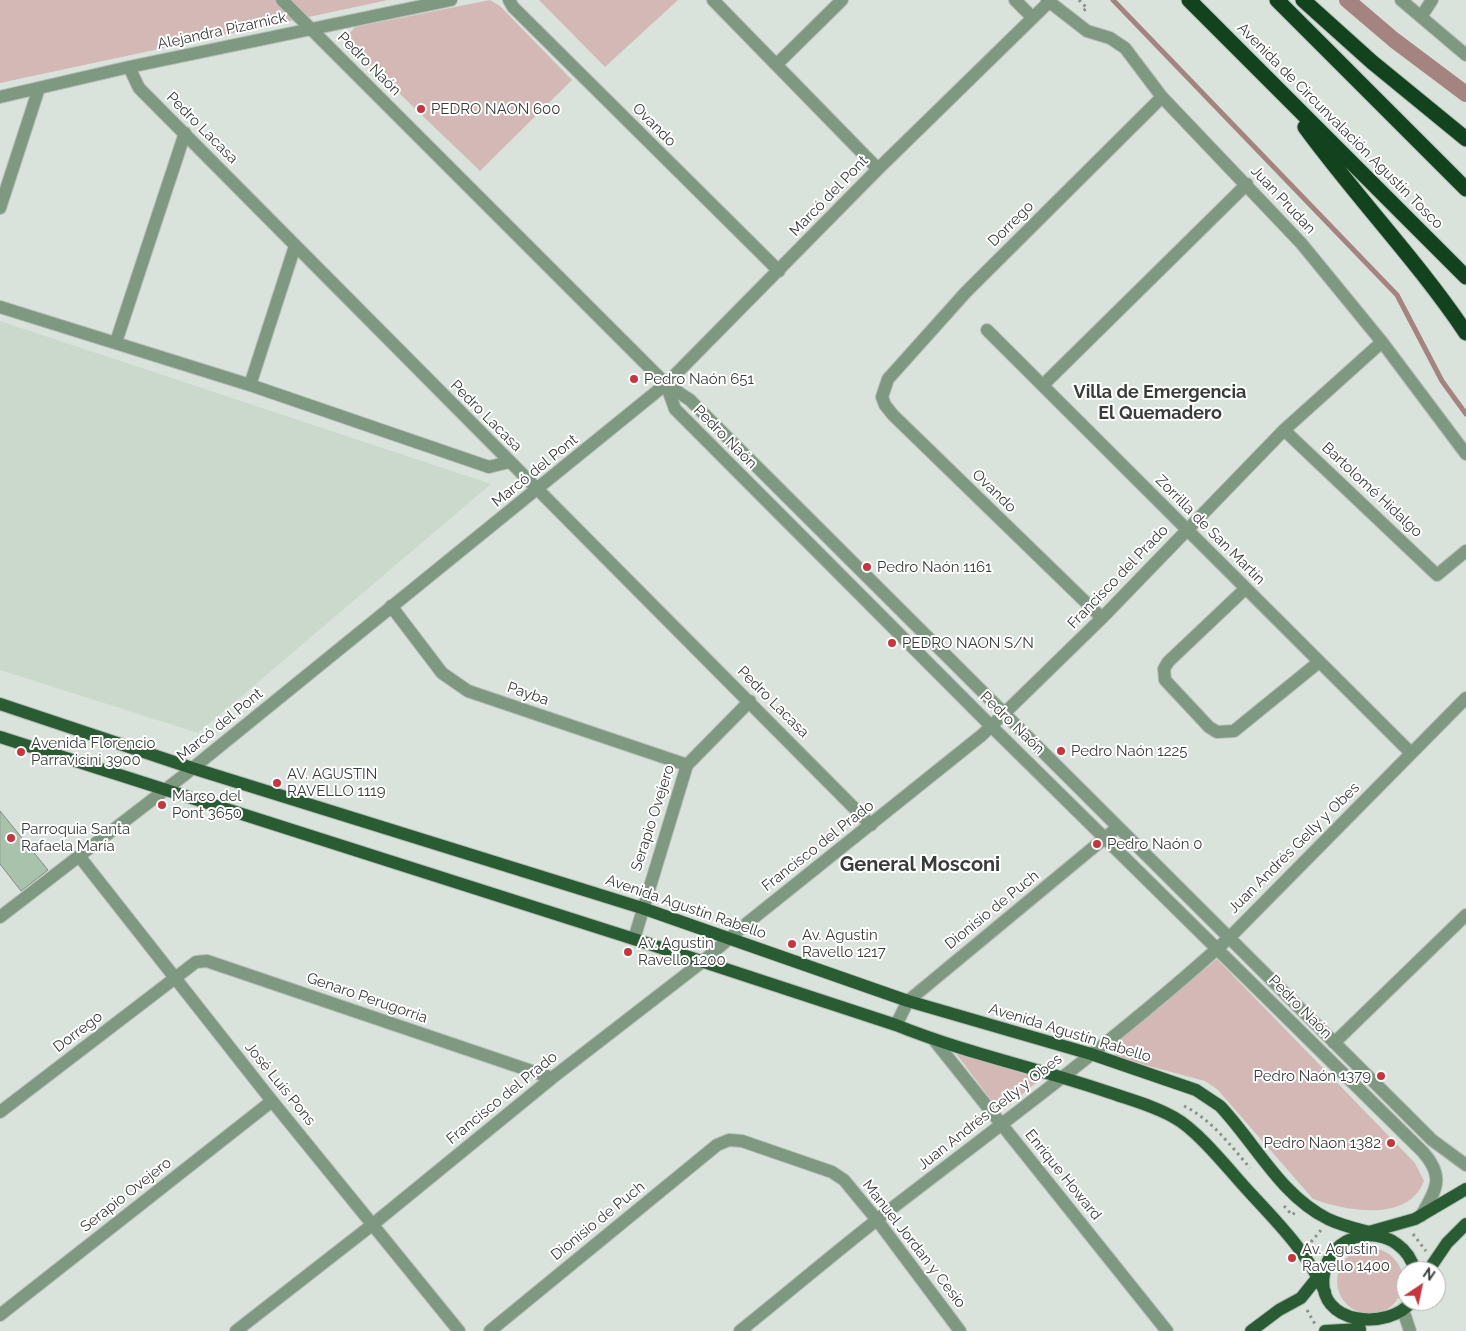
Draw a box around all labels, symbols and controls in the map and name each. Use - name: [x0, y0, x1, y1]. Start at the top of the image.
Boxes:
- street label: Alejandra Pizarnick: [156, 9, 288, 53]
- street label: Avenida de Circunvalación Agustín Tosco: [1233, 19, 1447, 233]
- street label: Pedro Naón: [333, 28, 405, 100]
- street label: Pedro Lacasa: [162, 88, 242, 168]
- street label: Ovando: [628, 99, 680, 151]
- place label: PEDRO NAON 600: [431, 100, 560, 118]
- marker: PEDRO NAON 600: [415, 103, 427, 115]
- street label: Marcó del Pont: [786, 152, 872, 240]
- street label: Juan Prudan: [1247, 162, 1319, 238]
- street label: Dorrego: [985, 198, 1037, 250]
- place label: Pedro Naón 651: [644, 370, 754, 388]
- marker: Pedro Naón 651: [628, 373, 640, 385]
- street label: Pedro Lacasa: [446, 376, 526, 456]
- district label: Villa de Emergencia El Quemadero: [1074, 382, 1246, 424]
- street label: Pedro Naón: [689, 401, 761, 473]
- street label: Marcó del Pont: [489, 431, 581, 511]
- street label: Bartolomé Hidalgo: [1318, 439, 1426, 541]
- street label: Ovando: [968, 466, 1020, 516]
- street label: Zorrilla de San Martín: [1152, 472, 1268, 588]
- street label: Francisco del Prado: [1064, 521, 1172, 633]
- place label: Pedro Naón 1161: [877, 558, 992, 576]
- marker: Pedro Naón 1161: [861, 561, 873, 573]
- place label: PEDRO NAON S/N: [902, 634, 1034, 652]
- marker: PEDRO NAON S/N: [886, 637, 898, 649]
- street label: Pedro Lacasa: [733, 662, 813, 742]
- street label: Payba: [505, 679, 551, 709]
- street label: Marcó del Pont: [174, 685, 266, 765]
- street label: Pedro Naón: [976, 688, 1048, 758]
- place label: Avenida Florencio Parravicini 3900: [31, 734, 155, 769]
- place label: Pedro Naón 1225: [1071, 742, 1187, 760]
- marker: Pedro Naón 1225: [1055, 745, 1067, 757]
- marker: Avenida Florencio Parravicini 3900: [15, 746, 27, 758]
- street label: Serapio Ovejero: [627, 763, 679, 873]
- place label: AV. AGUSTIN RAVELLO 1119: [287, 765, 386, 800]
- marker: AV. AGUSTIN RAVELLO 1119: [271, 777, 283, 789]
- street label: Juan Andrés Gelly y Obes: [1225, 779, 1363, 917]
- place label: Marco del Pont 3650: [172, 787, 242, 822]
- street label: Francisco del Prado: [758, 797, 878, 895]
- marker: Marco del Pont 3650: [156, 799, 168, 811]
- place label: Parroquia Santa Rafaela María: [21, 820, 130, 855]
- marker: Parroquia Santa Rafaela María: [5, 832, 17, 844]
- place label: Pedro Naón 0: [1107, 835, 1202, 853]
- marker: Pedro Naón 0: [1091, 838, 1103, 850]
- district label: General Mosconi: [840, 853, 1000, 877]
- street label: Dionisio de Puch: [942, 867, 1042, 953]
- street label: Avenida Agustín Rabello: [603, 871, 769, 943]
- place label: Av. Agustin Ravello 1217: [802, 926, 886, 961]
- place label: Av. Agustin Ravello 1200: [638, 934, 726, 969]
- marker: Av. Agustin Ravello 1217: [786, 938, 798, 950]
- marker: Av. Agustin Ravello 1200: [622, 946, 634, 958]
- street label: Genaro Perugorria: [304, 969, 430, 1027]
- street label: Pedro Naón: [1264, 971, 1336, 1043]
- street label: Avenida Agustín Rabello: [987, 1000, 1153, 1066]
- street label: Dorrego: [50, 1008, 106, 1056]
- street label: José Luis Pons: [241, 1039, 319, 1129]
- street label: Francisco del Prado: [443, 1048, 561, 1148]
- street label: Juan Andrés Gelly y Obes: [914, 1050, 1066, 1174]
- place label: Pedro Naón 1379: [1254, 1067, 1371, 1085]
- marker: Pedro Naón 1379: [1375, 1070, 1387, 1082]
- street label: Enrique Howard: [1021, 1126, 1105, 1224]
- place label: Pedro Naon 1382: [1264, 1134, 1381, 1152]
- marker: Pedro Naon 1382: [1385, 1137, 1397, 1149]
- street label: Serapio Ovejero: [77, 1154, 175, 1236]
- street label: Manuel Jordan y Cesio: [859, 1177, 969, 1311]
- street label: Dionisio de Puch: [548, 1178, 648, 1264]
- place label: Av. Agustin Ravello 1400: [1302, 1240, 1390, 1275]
- marker: Av. Agustin Ravello 1400: [1286, 1252, 1298, 1264]
- north arrow: [1396, 1261, 1446, 1311]
- text: N: [1420, 1265, 1438, 1284]

